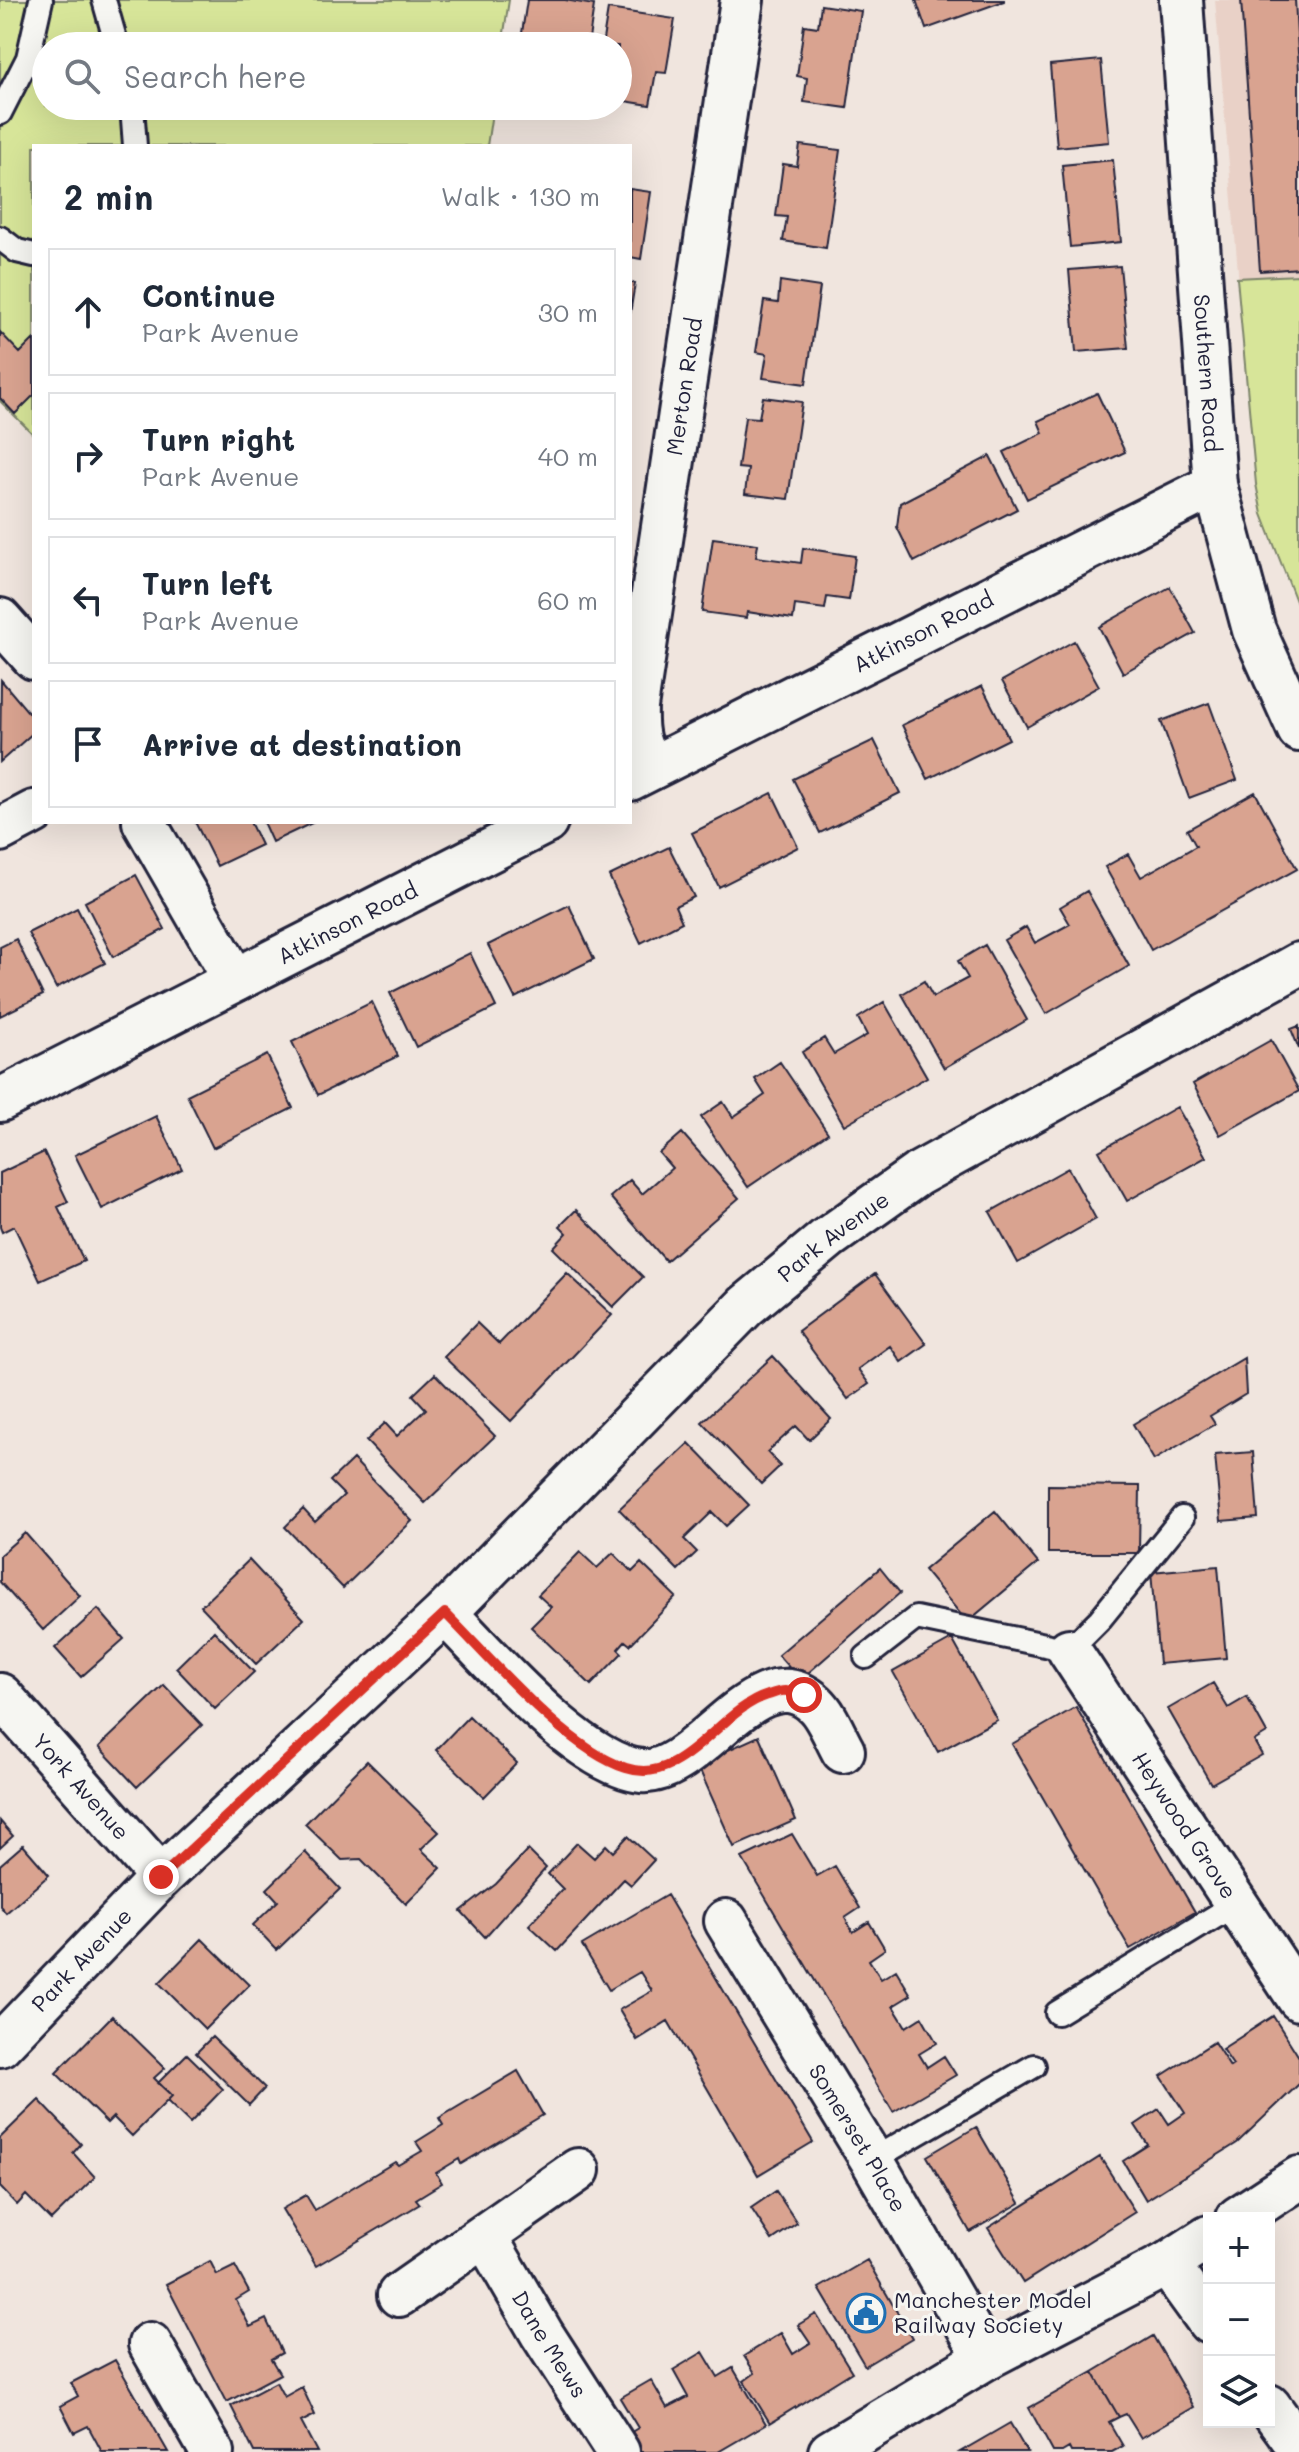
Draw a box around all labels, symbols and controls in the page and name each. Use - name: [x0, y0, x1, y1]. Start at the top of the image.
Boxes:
- search box: [32, 32, 632, 120]
- icon: search: [60, 54, 104, 98]
- text: Search here: [124, 56, 307, 96]
- text: 2 min: [64, 174, 153, 219]
- text: Walk · 130 m: [441, 179, 600, 213]
- text: Continue: [142, 275, 275, 315]
- icon: ahead: [66, 290, 110, 334]
- street label: Southern Road: [1188, 293, 1228, 453]
- text: 30 m: [538, 295, 598, 329]
- text: Park Avenue: [142, 315, 299, 349]
- street label: Merton Road: [659, 315, 708, 457]
- text: Turn right: [142, 419, 295, 459]
- icon: right: [66, 434, 110, 478]
- text: 40 m: [538, 439, 598, 473]
- text: Park Avenue: [142, 459, 299, 493]
- text: Turn left: [142, 563, 273, 603]
- icon: left: [66, 578, 110, 622]
- text: 60 m: [537, 583, 598, 617]
- street label: Atkinson Road: [848, 584, 998, 679]
- text: Park Avenue: [142, 603, 299, 637]
- icon: arrive: [66, 722, 110, 766]
- text: Arrive at destination: [142, 724, 462, 764]
- street label: Atkinson Road: [272, 875, 422, 970]
- street label: Park Avenue: [771, 1184, 895, 1288]
- route start: [786, 1677, 822, 1713]
- street label: York Avenue: [26, 1726, 136, 1846]
- street label: Heywood Grove: [1126, 1746, 1244, 1904]
- route end: [143, 1859, 179, 1895]
- street label: Park Avenue: [25, 1901, 138, 2018]
- street label: Somerset Place: [803, 2058, 914, 2217]
- map controls: [1203, 2212, 1275, 2428]
- button: +: [1203, 2212, 1275, 2284]
- button: −: [1203, 2284, 1275, 2356]
- street label: Dane Mews: [506, 2285, 594, 2403]
- place label: Manchester Model Railway Society: [894, 2285, 1092, 2339]
- public building icon: Manchester Model Railway Society: [845, 2292, 887, 2334]
- button: layers: [1203, 2356, 1275, 2428]

